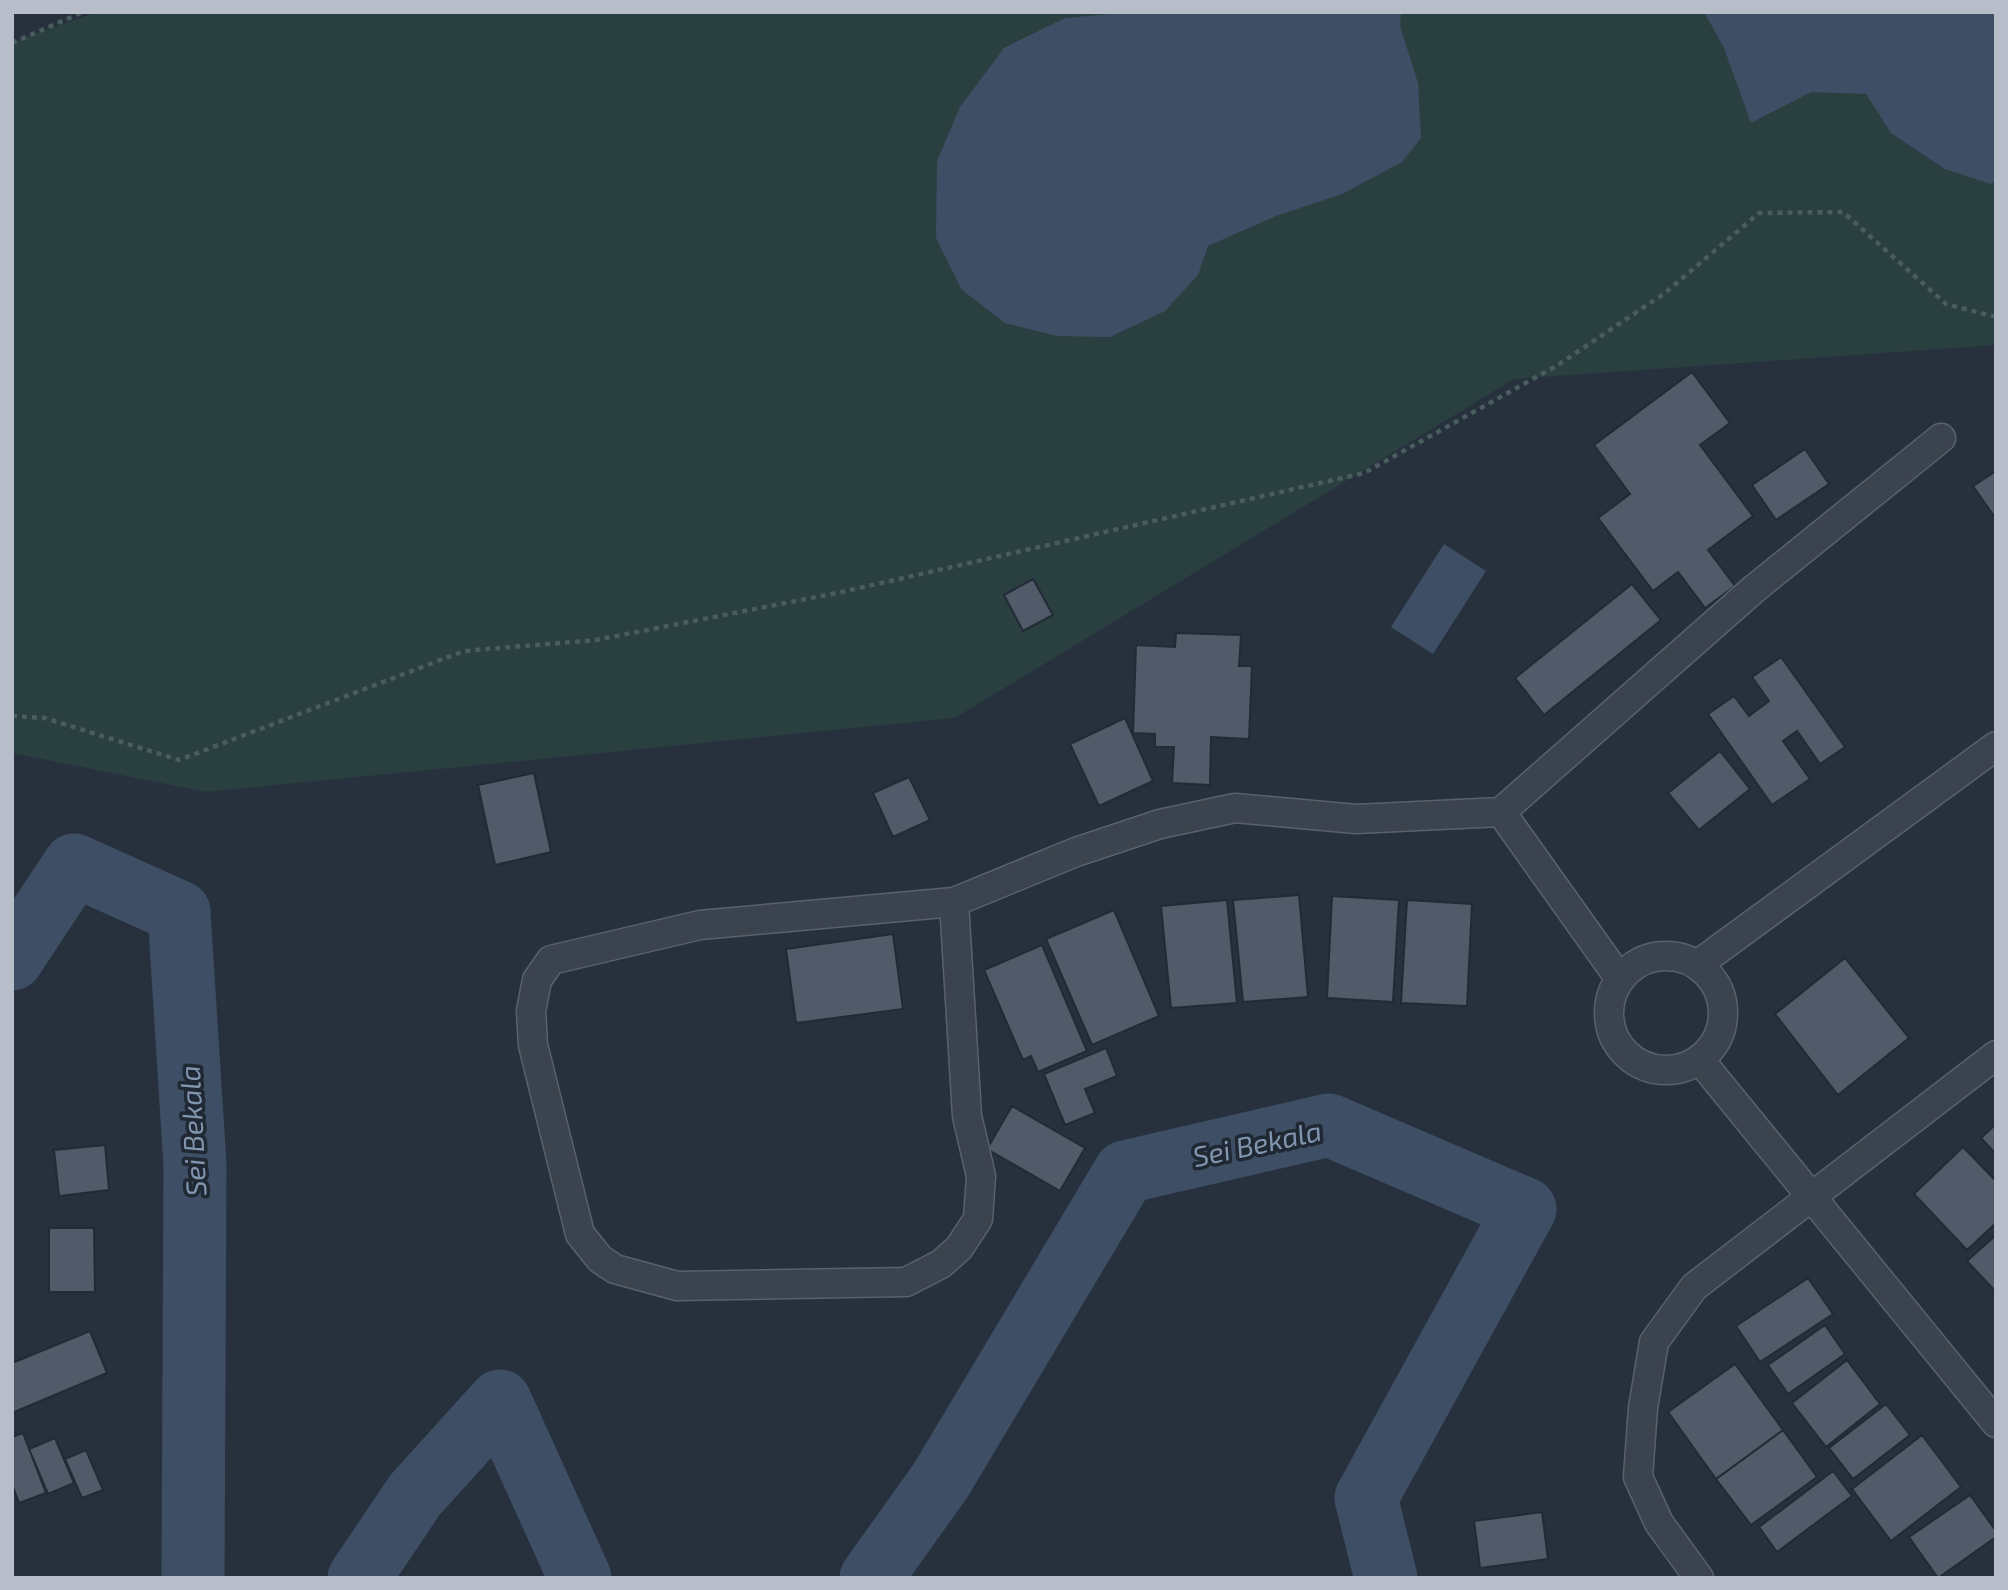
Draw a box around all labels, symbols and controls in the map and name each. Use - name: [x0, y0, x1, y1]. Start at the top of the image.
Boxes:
- water label: Sei Bekala: [172, 1065, 212, 1197]
- water label: Sei Bekala: [1189, 1113, 1325, 1173]

